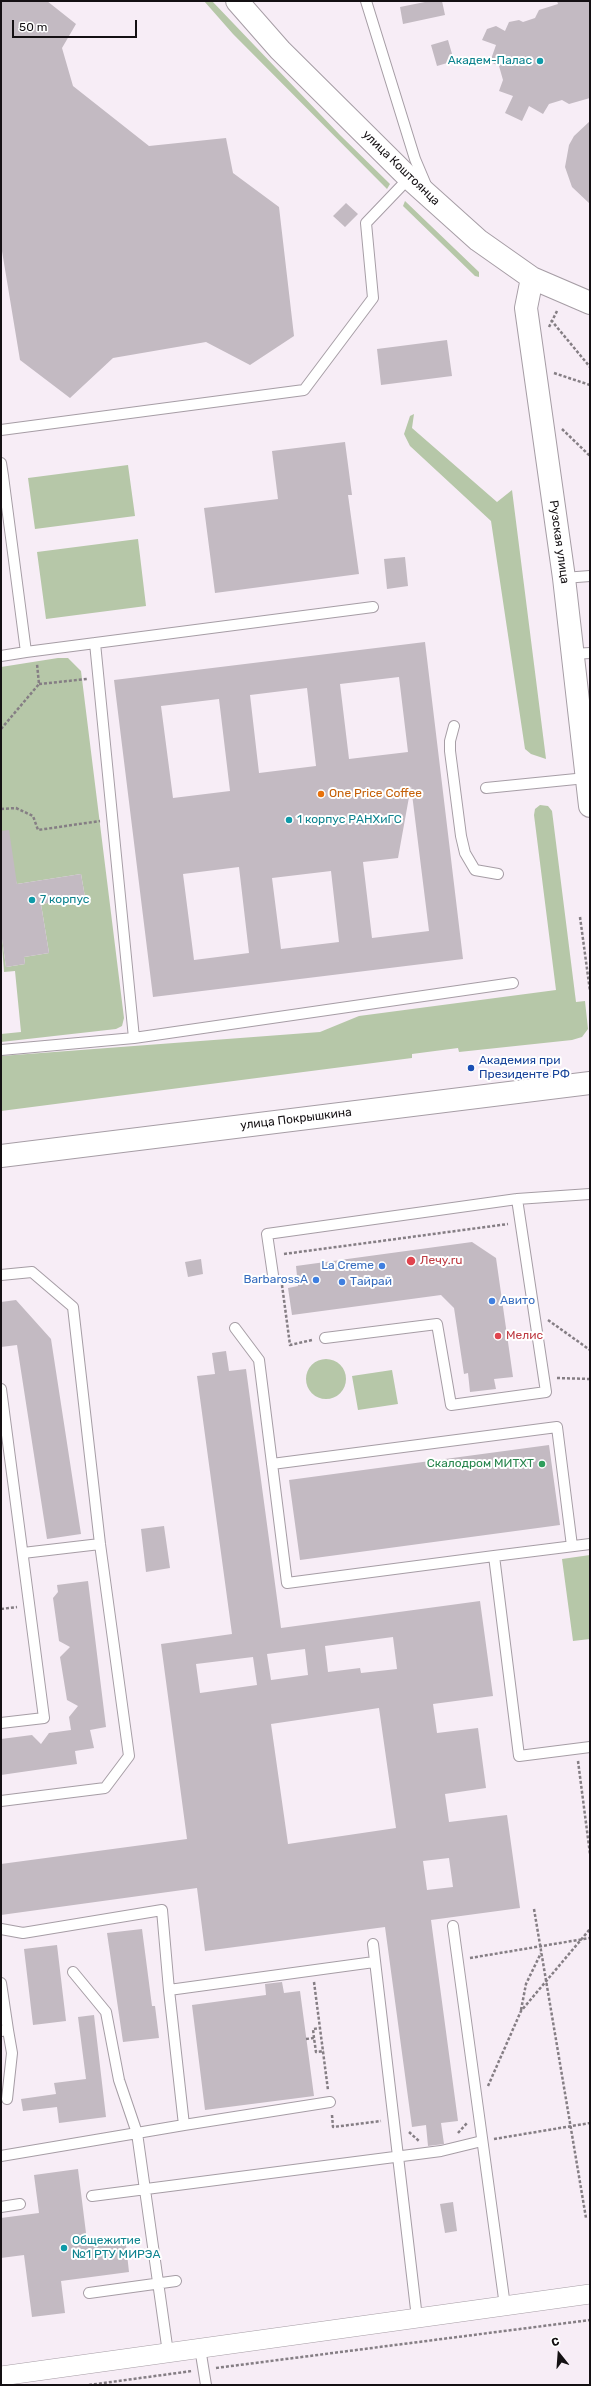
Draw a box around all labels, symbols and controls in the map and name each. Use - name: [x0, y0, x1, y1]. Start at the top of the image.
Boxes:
- scale bar: [14, 12, 139, 38]
- text: 50 m: [19, 20, 47, 34]
- place label: Академ-Палас: [448, 54, 532, 68]
- marker: Академ-Палас: [535, 56, 545, 66]
- street label: улица Коштоянца: [359, 127, 443, 209]
- street label: Рузская улица: [546, 499, 572, 585]
- place label: One Price Coffee: [329, 787, 422, 801]
- marker: One Price Coffee: [316, 789, 326, 799]
- place label: 1 корпус РАНХиГС: [297, 813, 402, 827]
- marker: 1 корпус РАНХиГС: [284, 815, 294, 825]
- place label: 7 корпус: [40, 893, 89, 907]
- marker: 7 корпус: [27, 895, 37, 905]
- place label: Академия при Президенте РФ: [479, 1054, 570, 1082]
- marker: Академия при Президенте РФ: [466, 1063, 476, 1073]
- street label: улица Покрышкина: [239, 1105, 353, 1133]
- place label: Лечу.ru: [420, 1254, 462, 1268]
- marker: Лечу.ru: [405, 1255, 417, 1267]
- place label: La Creme: [321, 1259, 374, 1273]
- marker: La Creme: [377, 1261, 387, 1271]
- place label: BarbarossA: [243, 1273, 308, 1287]
- marker: BarbarossA: [311, 1275, 321, 1285]
- place label: Тайрай: [350, 1275, 392, 1289]
- marker: Тайрай: [337, 1277, 347, 1287]
- place label: Авито: [500, 1294, 535, 1308]
- marker: Авито: [487, 1296, 497, 1306]
- place label: Мелис: [506, 1329, 543, 1343]
- marker: Мелис: [493, 1331, 503, 1341]
- place label: Скалодром МИТХТ: [427, 1457, 534, 1471]
- marker: Скалодром МИТХТ: [537, 1459, 547, 1469]
- place label: Общежитие №1 РТУ МИРЭА: [72, 2234, 160, 2262]
- marker: Общежитие №1 РТУ МИРЭА: [59, 2243, 69, 2253]
- north arrow: [539, 2334, 579, 2374]
- text: С: [550, 2335, 561, 2349]

